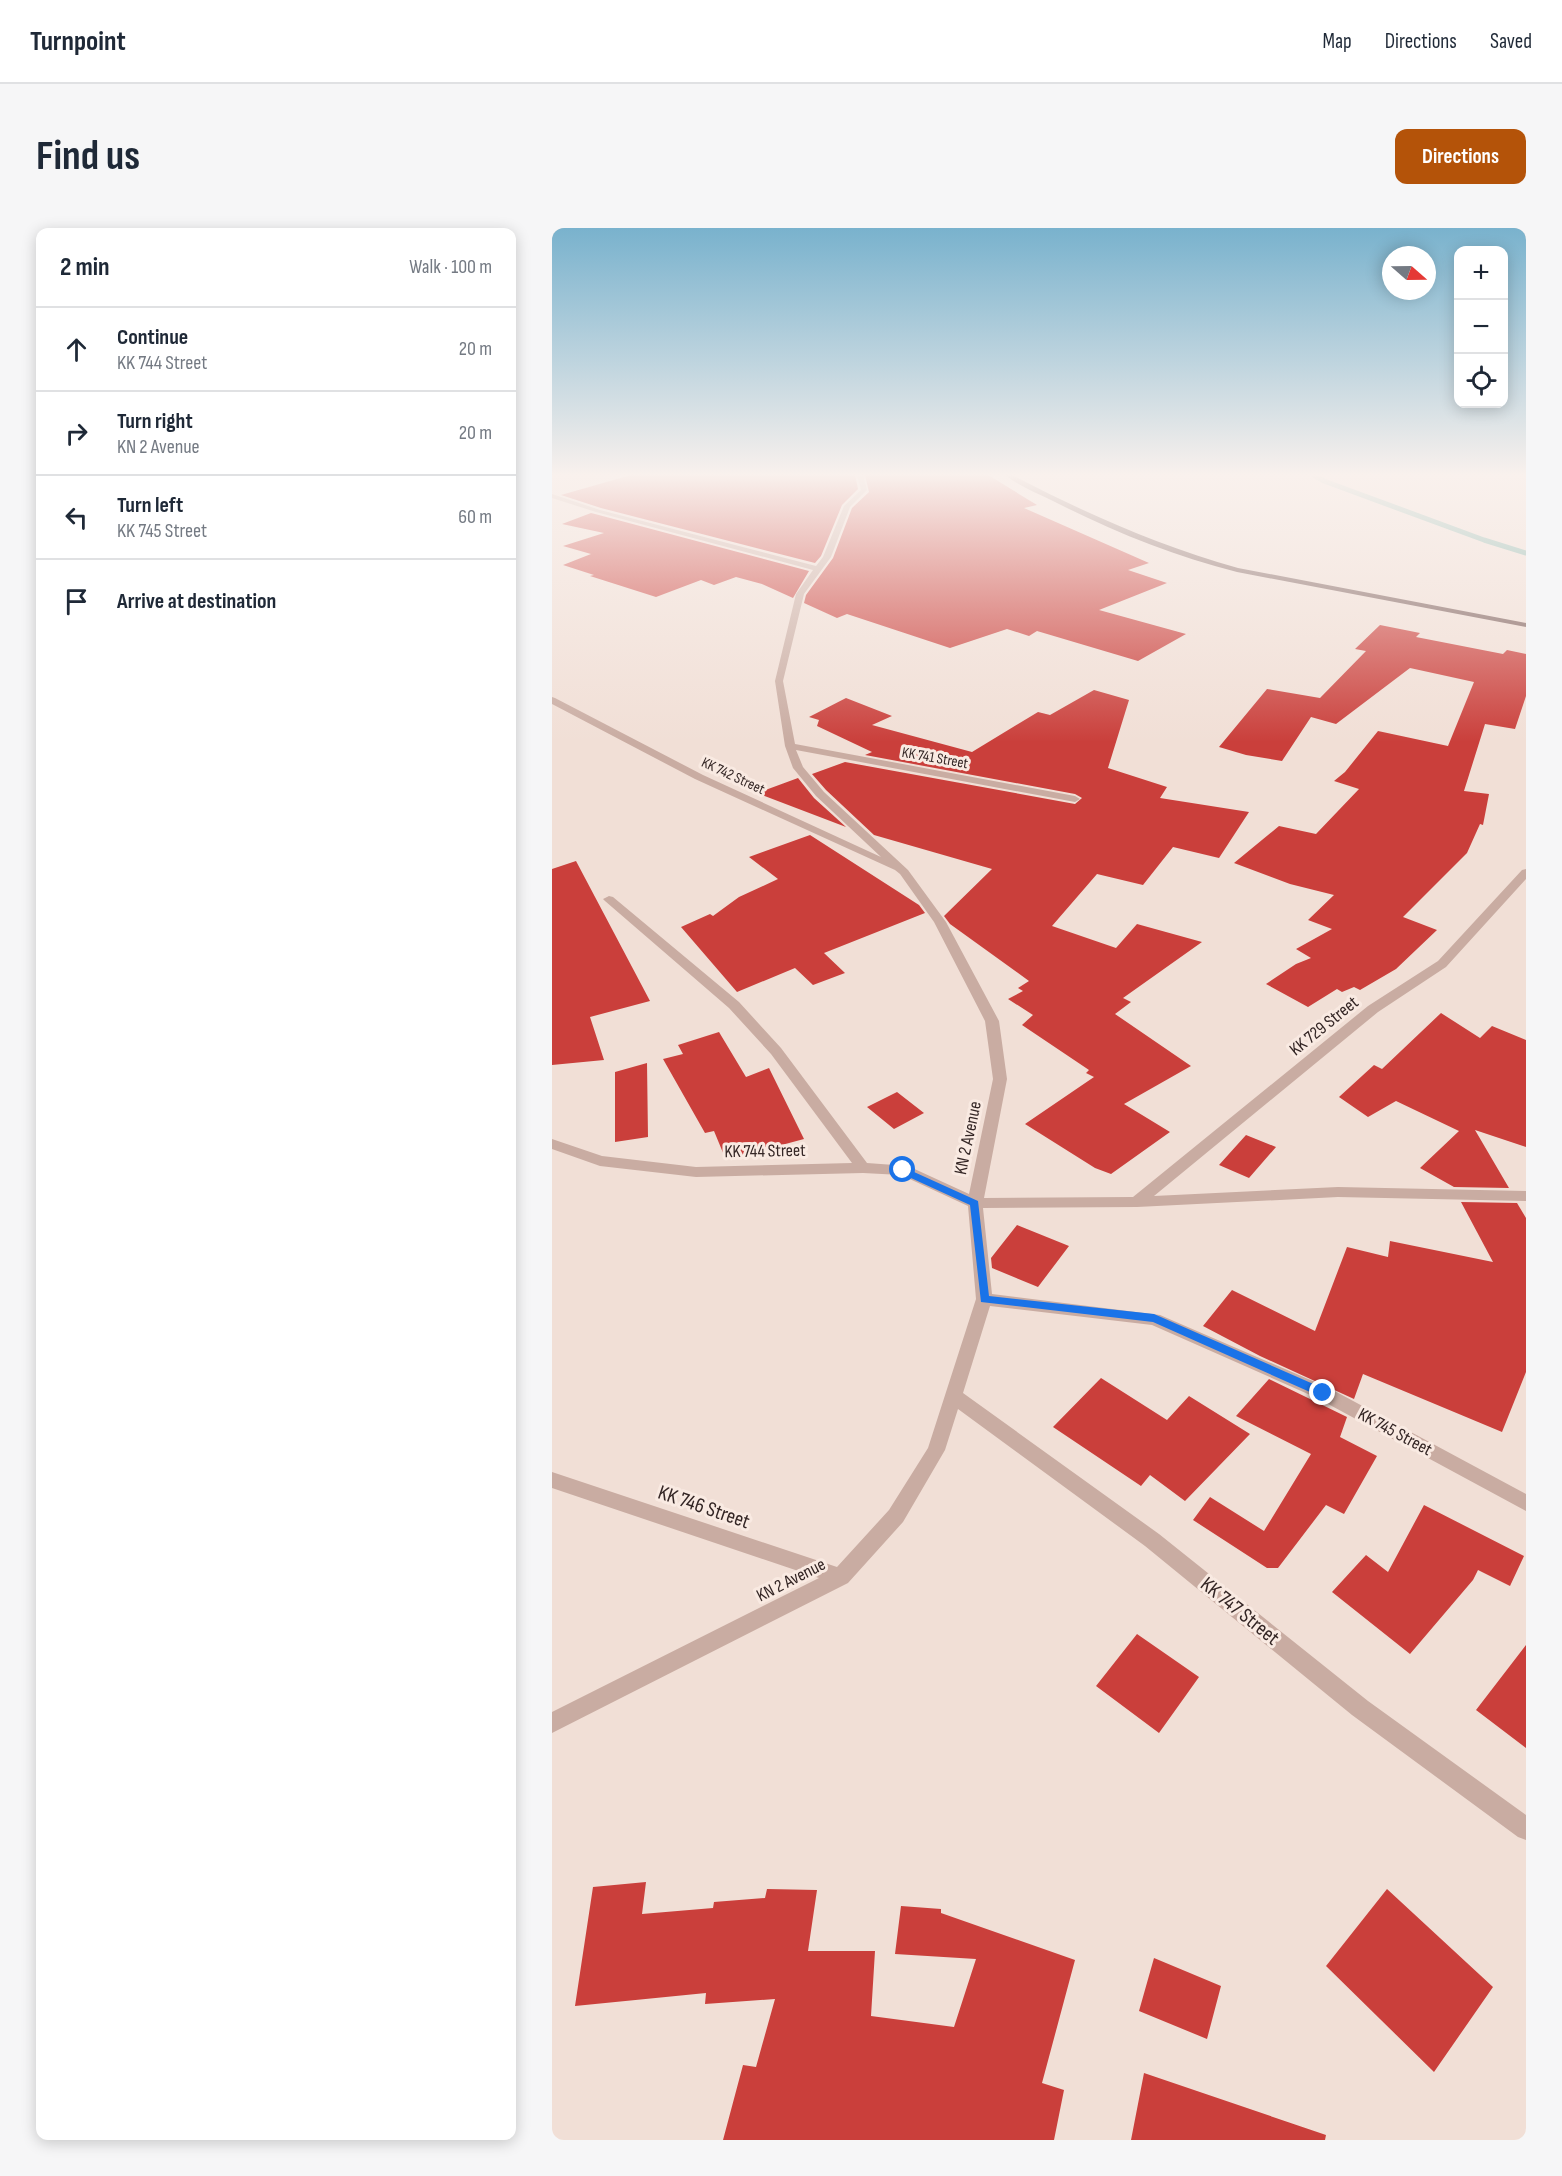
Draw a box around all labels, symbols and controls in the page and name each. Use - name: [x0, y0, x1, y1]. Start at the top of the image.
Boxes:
- text: Turnpoint: [30, 25, 126, 58]
- text: Map: [1322, 29, 1352, 54]
- text: Directions: [1385, 29, 1457, 54]
- text: Saved: [1490, 29, 1532, 54]
- button: Directions: [1395, 129, 1526, 184]
- text: Find us: [36, 131, 140, 182]
- north arrow: [1382, 246, 1436, 300]
- map controls: [1454, 246, 1508, 408]
- button: +: [1454, 246, 1508, 300]
- text: 2 min: [60, 252, 110, 283]
- text: Walk · 100 m: [409, 255, 492, 279]
- button: −: [1454, 300, 1508, 354]
- text: Continue: [117, 324, 188, 351]
- icon: ahead: [60, 333, 93, 366]
- text: 20 m: [459, 337, 492, 361]
- text: KK 744 Street: [117, 351, 207, 375]
- button: locate: [1454, 354, 1508, 408]
- text: Turn right: [117, 408, 193, 435]
- icon: right: [60, 417, 93, 450]
- text: 20 m: [459, 421, 492, 445]
- text: KN 2 Avenue: [117, 435, 200, 459]
- text: Turn left: [117, 492, 183, 519]
- icon: left: [60, 501, 93, 534]
- text: 60 m: [458, 505, 492, 529]
- text: KK 745 Street: [117, 519, 207, 543]
- icon: arrive: [60, 585, 93, 618]
- text: Arrive at destination: [117, 588, 276, 615]
- street label: KK 741 Street: [900, 743, 970, 773]
- street label: KK 742 Street: [698, 753, 768, 799]
- street label: KK 729 Street: [1285, 992, 1363, 1060]
- street label: KN 2 Avenue: [950, 1099, 986, 1177]
- street label: KK 744 Street: [724, 1140, 806, 1162]
- route start: [889, 1156, 915, 1182]
- route end: [1309, 1379, 1335, 1405]
- street label: KK 745 Street: [1354, 1404, 1436, 1461]
- street label: KK 746 Street: [655, 1480, 753, 1534]
- street label: KN 2 Avenue: [753, 1554, 829, 1606]
- street label: KK 747 Street: [1195, 1572, 1285, 1650]

